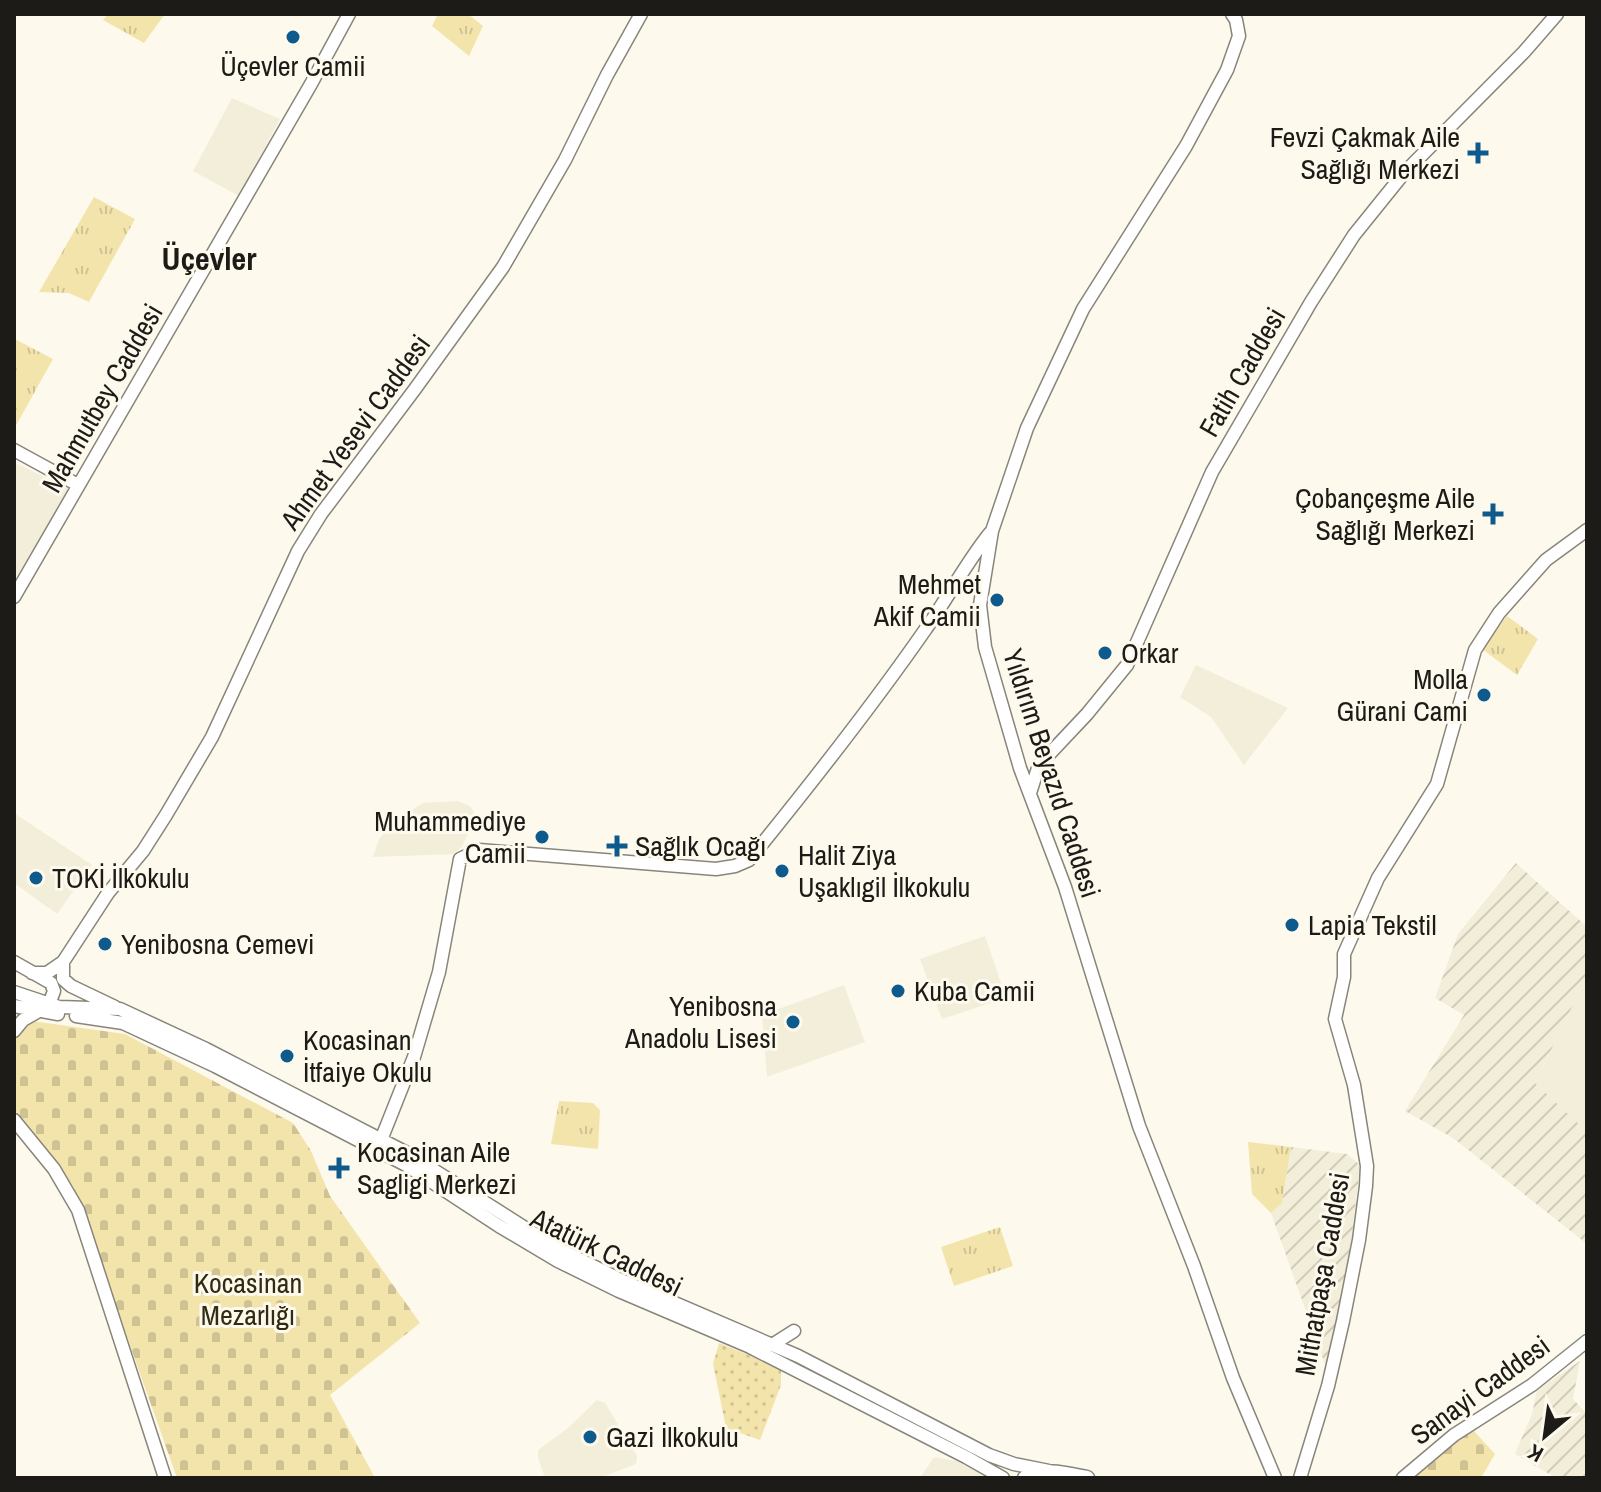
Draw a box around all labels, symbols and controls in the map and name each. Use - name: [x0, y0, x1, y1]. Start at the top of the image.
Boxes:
- marker: Üçevler Camii: [284, 28, 302, 46]
- place label: Üçevler Camii: [220, 47, 366, 85]
- place label: Fevzi Çakmak Aile Sağlığı Merkezi: [1270, 118, 1460, 188]
- marker: Fevzi Çakmak Aile Sağlığı Merkezi: [1467, 142, 1489, 164]
- district label: Üçevler: [162, 237, 257, 280]
- street label: Mahmutbey Caddesi: [33, 297, 171, 499]
- street label: Fatih Caddesi: [1190, 301, 1294, 443]
- street label: Ahmet Yesevi Caddesi: [271, 327, 439, 538]
- place label: Çobançeşme Aile Sağlığı Merkezi: [1295, 479, 1475, 549]
- marker: Çobançeşme Aile Sağlığı Merkezi: [1482, 503, 1504, 525]
- place label: Mehmet Akif Camii: [873, 565, 981, 635]
- marker: Mehmet Akif Camii: [988, 591, 1006, 609]
- place label: Orkar: [1121, 634, 1179, 672]
- street label: Yıldırım Beyazıd Caddesi: [994, 644, 1110, 902]
- marker: Orkar: [1096, 644, 1114, 662]
- place label: Molla Gürani Cami: [1337, 660, 1468, 730]
- marker: Molla Gürani Cami: [1475, 686, 1493, 704]
- place label: Muhammediye Camii: [374, 802, 526, 872]
- place label: Sağlık Ocağı: [635, 827, 766, 865]
- marker: Muhammediye Camii: [533, 828, 551, 846]
- marker: Sağlık Ocağı: [606, 835, 628, 857]
- place label: Halit Ziya Uşaklıgil İlkokulu: [798, 836, 970, 906]
- place label: TOKİ İlkokulu: [52, 859, 189, 897]
- marker: Halit Ziya Uşaklıgil İlkokulu: [773, 862, 791, 880]
- marker: TOKİ İlkokulu: [27, 869, 45, 887]
- place label: Lapia Tekstil: [1308, 906, 1437, 944]
- marker: Lapia Tekstil: [1283, 916, 1301, 934]
- place label: Yenibosna Cemevi: [121, 925, 314, 963]
- marker: Yenibosna Cemevi: [96, 935, 114, 953]
- place label: Kuba Camii: [914, 972, 1035, 1010]
- marker: Kuba Camii: [889, 982, 907, 1000]
- place label: Yenibosna Anadolu Lisesi: [624, 987, 777, 1057]
- marker: Yenibosna Anadolu Lisesi: [784, 1013, 802, 1031]
- place label: Kocasinan İtfaiye Okulu: [303, 1021, 432, 1091]
- marker: Kocasinan İtfaiye Okulu: [278, 1047, 296, 1065]
- place label: Kocasinan Aile Sagligi Merkezi: [357, 1133, 517, 1203]
- marker: Kocasinan Aile Sagligi Merkezi: [328, 1157, 350, 1179]
- street label: Mithatpaşa Caddesi: [1285, 1170, 1359, 1378]
- street label: Atatürk Caddesi: [524, 1198, 689, 1305]
- park label: Kocasinan Mezarlığı: [194, 1264, 302, 1334]
- street label: Sanayi Caddesi: [1403, 1327, 1557, 1453]
- north arrow: [1505, 1396, 1585, 1476]
- place label: Gazi İlkokulu: [606, 1418, 739, 1456]
- marker: Gazi İlkokulu: [581, 1428, 599, 1446]
- text: K: [1522, 1437, 1548, 1470]

